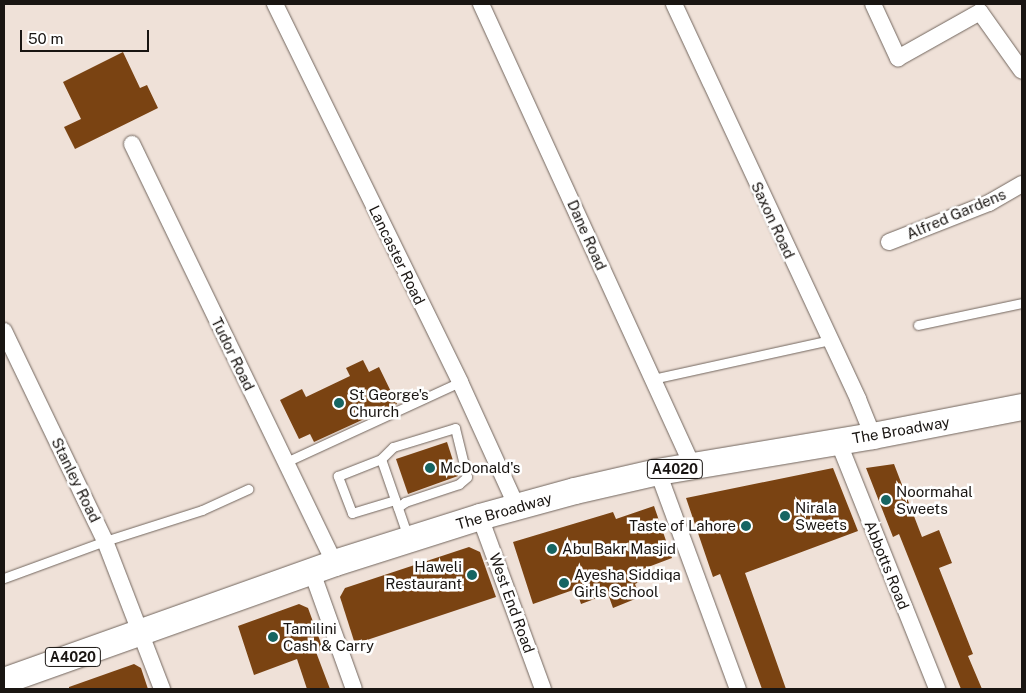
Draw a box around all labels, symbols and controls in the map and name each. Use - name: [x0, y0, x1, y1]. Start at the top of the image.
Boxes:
- scale bar: [22, 20, 151, 52]
- text: 50 m: [28, 30, 63, 47]
- street label: Saxon Road: [747, 179, 799, 261]
- street label: Alfred Gardens: [904, 185, 1008, 243]
- street label: Dane Road: [564, 197, 610, 273]
- street label: Lancaster Road: [365, 202, 429, 308]
- street label: Tudor Road: [208, 314, 258, 394]
- place label: St George's Church: [349, 385, 429, 420]
- marker: St George's Church: [333, 397, 345, 409]
- street label: The Broadway: [851, 413, 951, 447]
- street label: Stanley Road: [48, 435, 104, 525]
- road number: A4020: [646, 458, 704, 480]
- place label: McDonald's: [440, 459, 520, 477]
- marker: McDonald's: [424, 462, 436, 474]
- place label: Noormahal Sweets: [896, 482, 973, 517]
- street label: The Broadway: [454, 489, 554, 533]
- marker: Noormahal Sweets: [880, 494, 892, 506]
- place label: Nirala Sweets: [795, 498, 847, 533]
- marker: Nirala Sweets: [779, 510, 791, 522]
- place label: Taste of Lahore: [629, 517, 736, 535]
- street label: Abbotts Road: [861, 518, 913, 612]
- marker: Taste of Lahore: [740, 520, 752, 532]
- place label: Abu Bakr Masjid: [562, 540, 676, 558]
- marker: Abu Bakr Masjid: [546, 543, 558, 555]
- street label: West End Road: [486, 551, 538, 655]
- place label: Haweli Restaurant: [385, 557, 462, 592]
- place label: Ayesha Siddiqa Girls School: [574, 565, 681, 600]
- marker: Haweli Restaurant: [466, 569, 478, 581]
- marker: Ayesha Siddiqa Girls School: [558, 577, 570, 589]
- place label: Tamilini Cash & Carry: [283, 619, 374, 654]
- marker: Tamilini Cash & Carry: [267, 631, 279, 643]
- road number: A4020: [44, 646, 102, 669]

